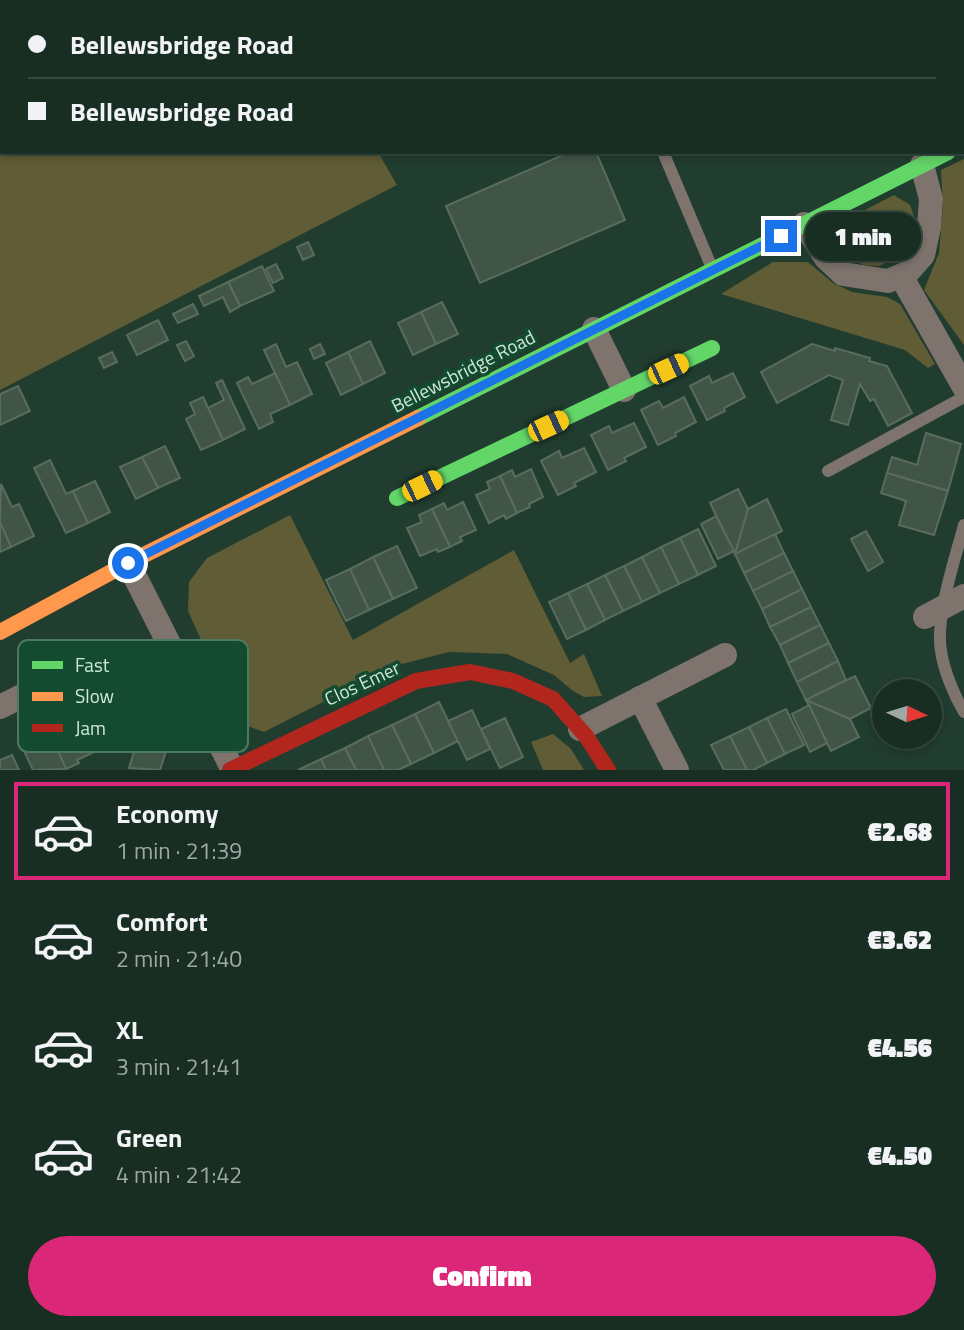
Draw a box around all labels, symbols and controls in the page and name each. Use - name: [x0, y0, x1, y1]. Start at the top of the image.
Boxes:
- text: Bellewsbridge Road: [70, 25, 294, 64]
- text: Bellewsbridge Road: [70, 92, 294, 131]
- callout: 1 min: [806, 212, 921, 260]
- text: 1 min: [834, 219, 892, 254]
- route end: [765, 220, 797, 252]
- street label: Bellewsbridge Road: [386, 322, 540, 419]
- car: [645, 351, 692, 387]
- car: [525, 408, 572, 444]
- car: [399, 467, 446, 505]
- route start: [112, 547, 144, 579]
- legend: [18, 640, 248, 752]
- text: Fast: [75, 650, 110, 679]
- street label: Clos Emer: [319, 652, 405, 713]
- north arrow: [872, 679, 942, 749]
- map controls: [872, 679, 942, 749]
- text: Slow: [75, 681, 114, 710]
- text: Jam: [75, 713, 106, 742]
- text: Economy: [116, 794, 218, 833]
- icon: car: [32, 800, 95, 863]
- text: €2.68: [867, 812, 932, 851]
- text: 1 min · 21:39: [116, 833, 242, 868]
- text: Comfort: [116, 902, 208, 941]
- icon: car: [32, 908, 95, 971]
- text: €3.62: [867, 920, 932, 959]
- text: 2 min · 21:40: [116, 941, 242, 976]
- text: XL: [116, 1010, 143, 1049]
- icon: car: [32, 1016, 95, 1079]
- text: €4.56: [867, 1028, 932, 1067]
- text: 3 min · 21:41: [116, 1049, 242, 1084]
- text: Green: [116, 1118, 182, 1157]
- icon: car: [32, 1124, 95, 1187]
- text: €4.50: [867, 1136, 932, 1175]
- text: 4 min · 21:42: [116, 1157, 242, 1192]
- button: Confirm: [28, 1236, 936, 1316]

